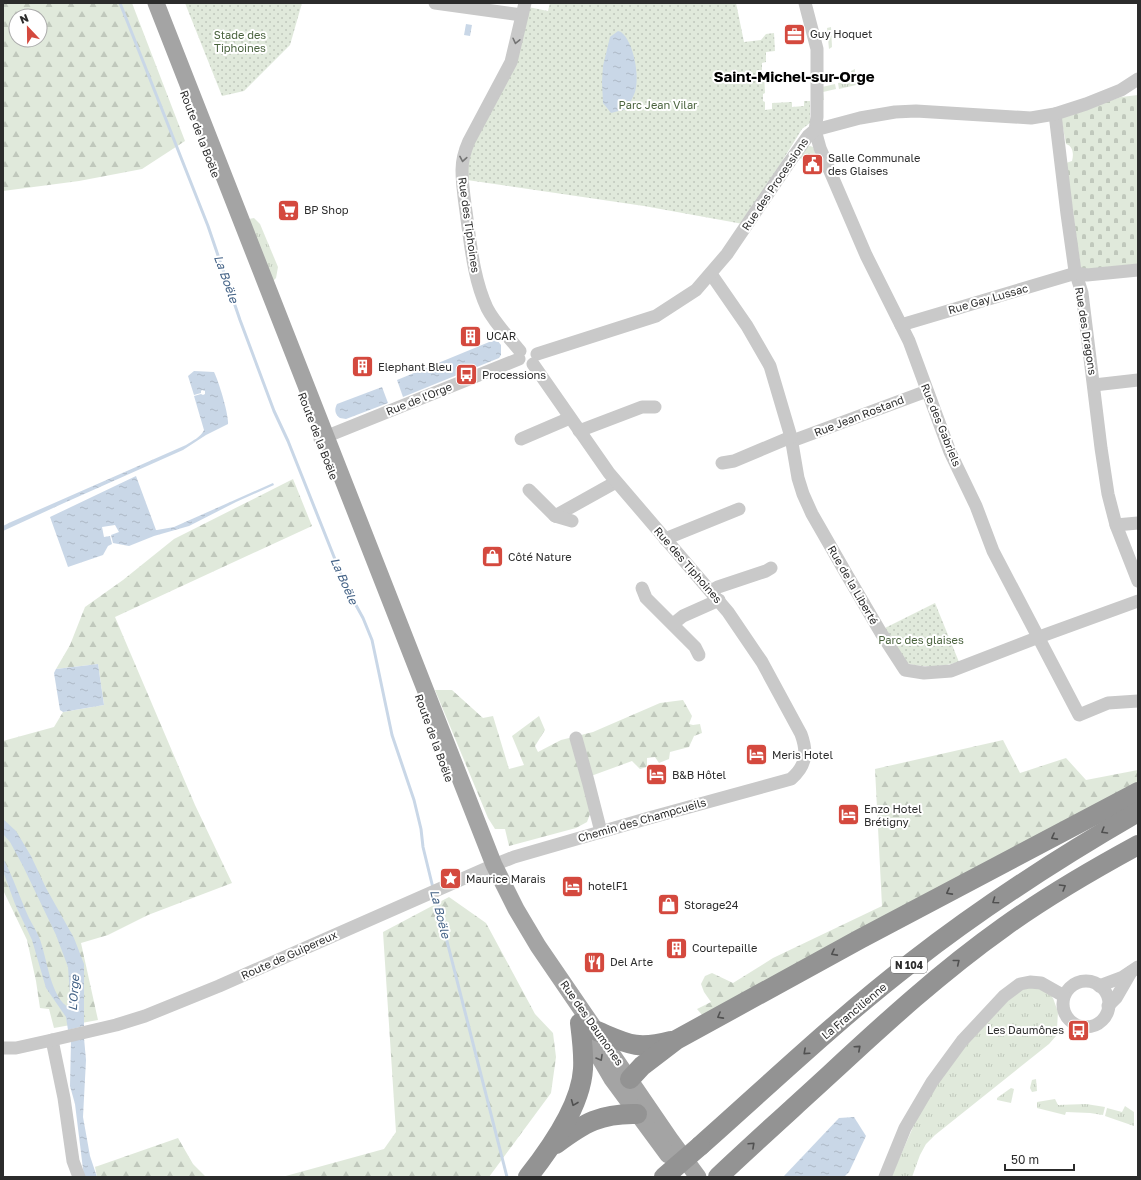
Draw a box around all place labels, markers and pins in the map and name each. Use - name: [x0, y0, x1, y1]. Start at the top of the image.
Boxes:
- office icon: Guy Hoquet: [781, 21, 807, 47]
- place label: Guy Hoquet: [810, 27, 872, 40]
- public building icon: Salle Communale des Glaises: [800, 151, 826, 177]
- place label: Salle Communale des Glaises: [828, 151, 920, 177]
- supermarket icon: BP Shop: [276, 197, 302, 223]
- place label: BP Shop: [304, 203, 349, 216]
- building icon: UCAR: [457, 323, 483, 349]
- place label: UCAR: [486, 329, 516, 342]
- building icon: Elephant Bleu: [350, 354, 376, 380]
- place label: Elephant Bleu: [378, 360, 452, 373]
- bus stop icon: Processions: [454, 362, 480, 388]
- place label: Processions: [482, 368, 546, 381]
- shop icon: Côté Nature: [479, 544, 505, 570]
- place label: Côté Nature: [508, 550, 572, 563]
- hotel icon: Meris Hotel: [744, 742, 770, 768]
- place label: Meris Hotel: [772, 748, 833, 761]
- hotel icon: B&B Hôtel: [643, 762, 669, 788]
- place label: B&B Hôtel: [672, 768, 727, 781]
- hotel icon: Enzo Hotel Brétigny: [835, 802, 861, 828]
- place label: Enzo Hotel Brétigny: [864, 802, 922, 828]
- place icon: Maurice Marais: [438, 866, 464, 892]
- place label: Maurice Marais: [466, 872, 546, 885]
- hotel icon: hotelF1: [559, 873, 585, 899]
- place label: hotelF1: [588, 879, 628, 892]
- shop icon: Storage24: [656, 892, 682, 918]
- place label: Storage24: [684, 898, 739, 911]
- building icon: Courtepaille: [663, 935, 689, 961]
- place label: Courtepaille: [692, 941, 757, 954]
- restaurant icon: Del Arte: [581, 949, 607, 975]
- place label: Del Arte: [610, 955, 653, 968]
- bus stop icon: Les Daumônes: [1066, 1017, 1092, 1043]
- place label: Les Daumônes: [987, 1023, 1064, 1036]

